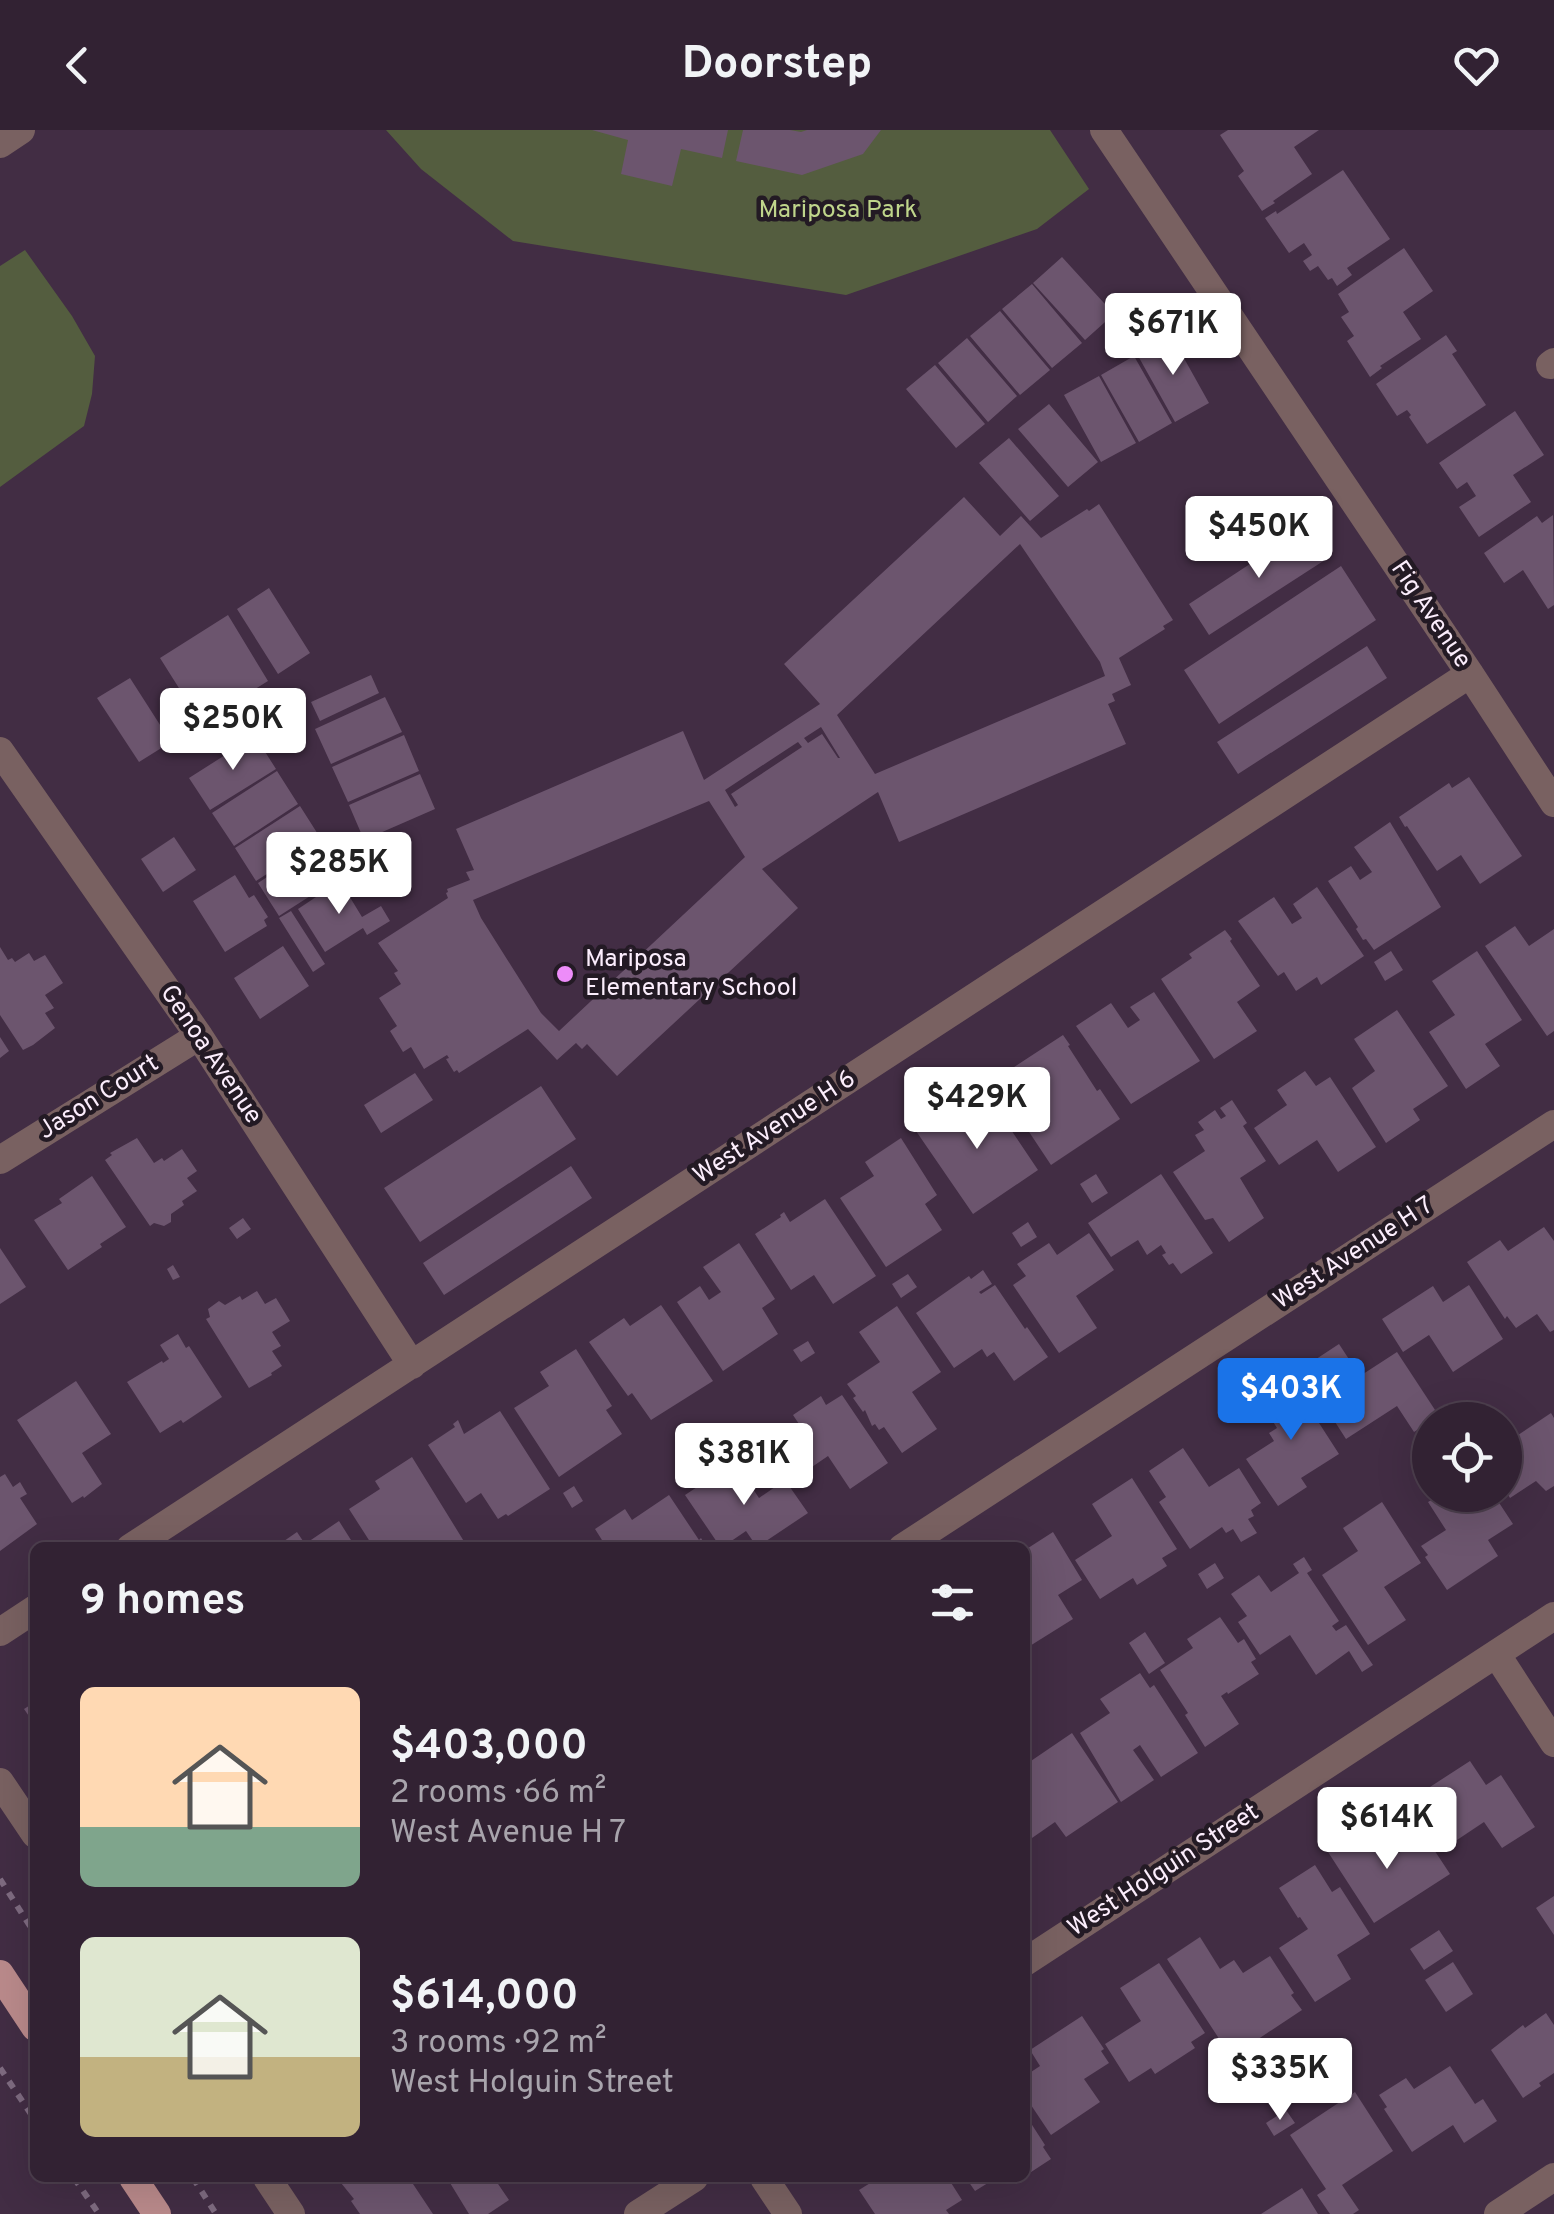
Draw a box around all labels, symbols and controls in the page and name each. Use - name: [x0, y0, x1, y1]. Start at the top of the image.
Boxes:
- text: Doorstep: [682, 37, 872, 94]
- icon: back: [50, 38, 105, 93]
- icon: heart: [1449, 38, 1504, 93]
- park label: Mariposa Park: [758, 195, 918, 227]
- pin: $671K: [1103, 293, 1243, 378]
- text: $671K: [1127, 305, 1219, 345]
- pin: $450K: [1189, 496, 1329, 581]
- text: $450K: [1207, 508, 1311, 548]
- street label: Fig Avenue: [1382, 555, 1478, 675]
- pin: $250K: [163, 688, 303, 773]
- text: $250K: [182, 700, 284, 740]
- pin: $285K: [269, 832, 409, 917]
- text: $285K: [288, 844, 390, 884]
- place label: Mariposa Elementary School: [585, 944, 797, 1005]
- marker: Mariposa Elementary School: [554, 963, 576, 985]
- street label: Genoa Avenue: [152, 979, 268, 1131]
- street label: Jason Court: [33, 1048, 165, 1148]
- street label: West Avenue H 6: [688, 1064, 862, 1192]
- pin: $429K: [907, 1067, 1047, 1152]
- text: $429K: [926, 1079, 1028, 1119]
- street label: West Avenue H 7: [1268, 1190, 1440, 1318]
- pin: $403K: [1221, 1358, 1361, 1443]
- text: $403K: [1240, 1370, 1342, 1410]
- map controls: [1412, 1402, 1522, 1512]
- button: locate: [1412, 1402, 1522, 1512]
- pin: $381K: [674, 1423, 814, 1508]
- text: $381K: [697, 1435, 791, 1475]
- icon: filters: [925, 1575, 980, 1630]
- text: 9 homes: [80, 1576, 245, 1629]
- text: $403,000: [390, 1721, 588, 1774]
- icon: home: [160, 1727, 280, 1847]
- text: 2 rooms · 66 m²: [390, 1774, 606, 1814]
- pin: $614K: [1317, 1787, 1457, 1872]
- street label: West Holguin Street: [1062, 1797, 1266, 1945]
- text: $614K: [1339, 1799, 1435, 1839]
- text: West Avenue H 7: [390, 1814, 626, 1854]
- text: $614,000: [390, 1971, 579, 2024]
- icon: home: [160, 1977, 280, 2097]
- text: 3 rooms · 92 m²: [390, 2024, 607, 2064]
- pin: $335K: [1210, 2038, 1350, 2123]
- text: $335K: [1230, 2050, 1330, 2090]
- text: West Holguin Street: [390, 2064, 674, 2104]

